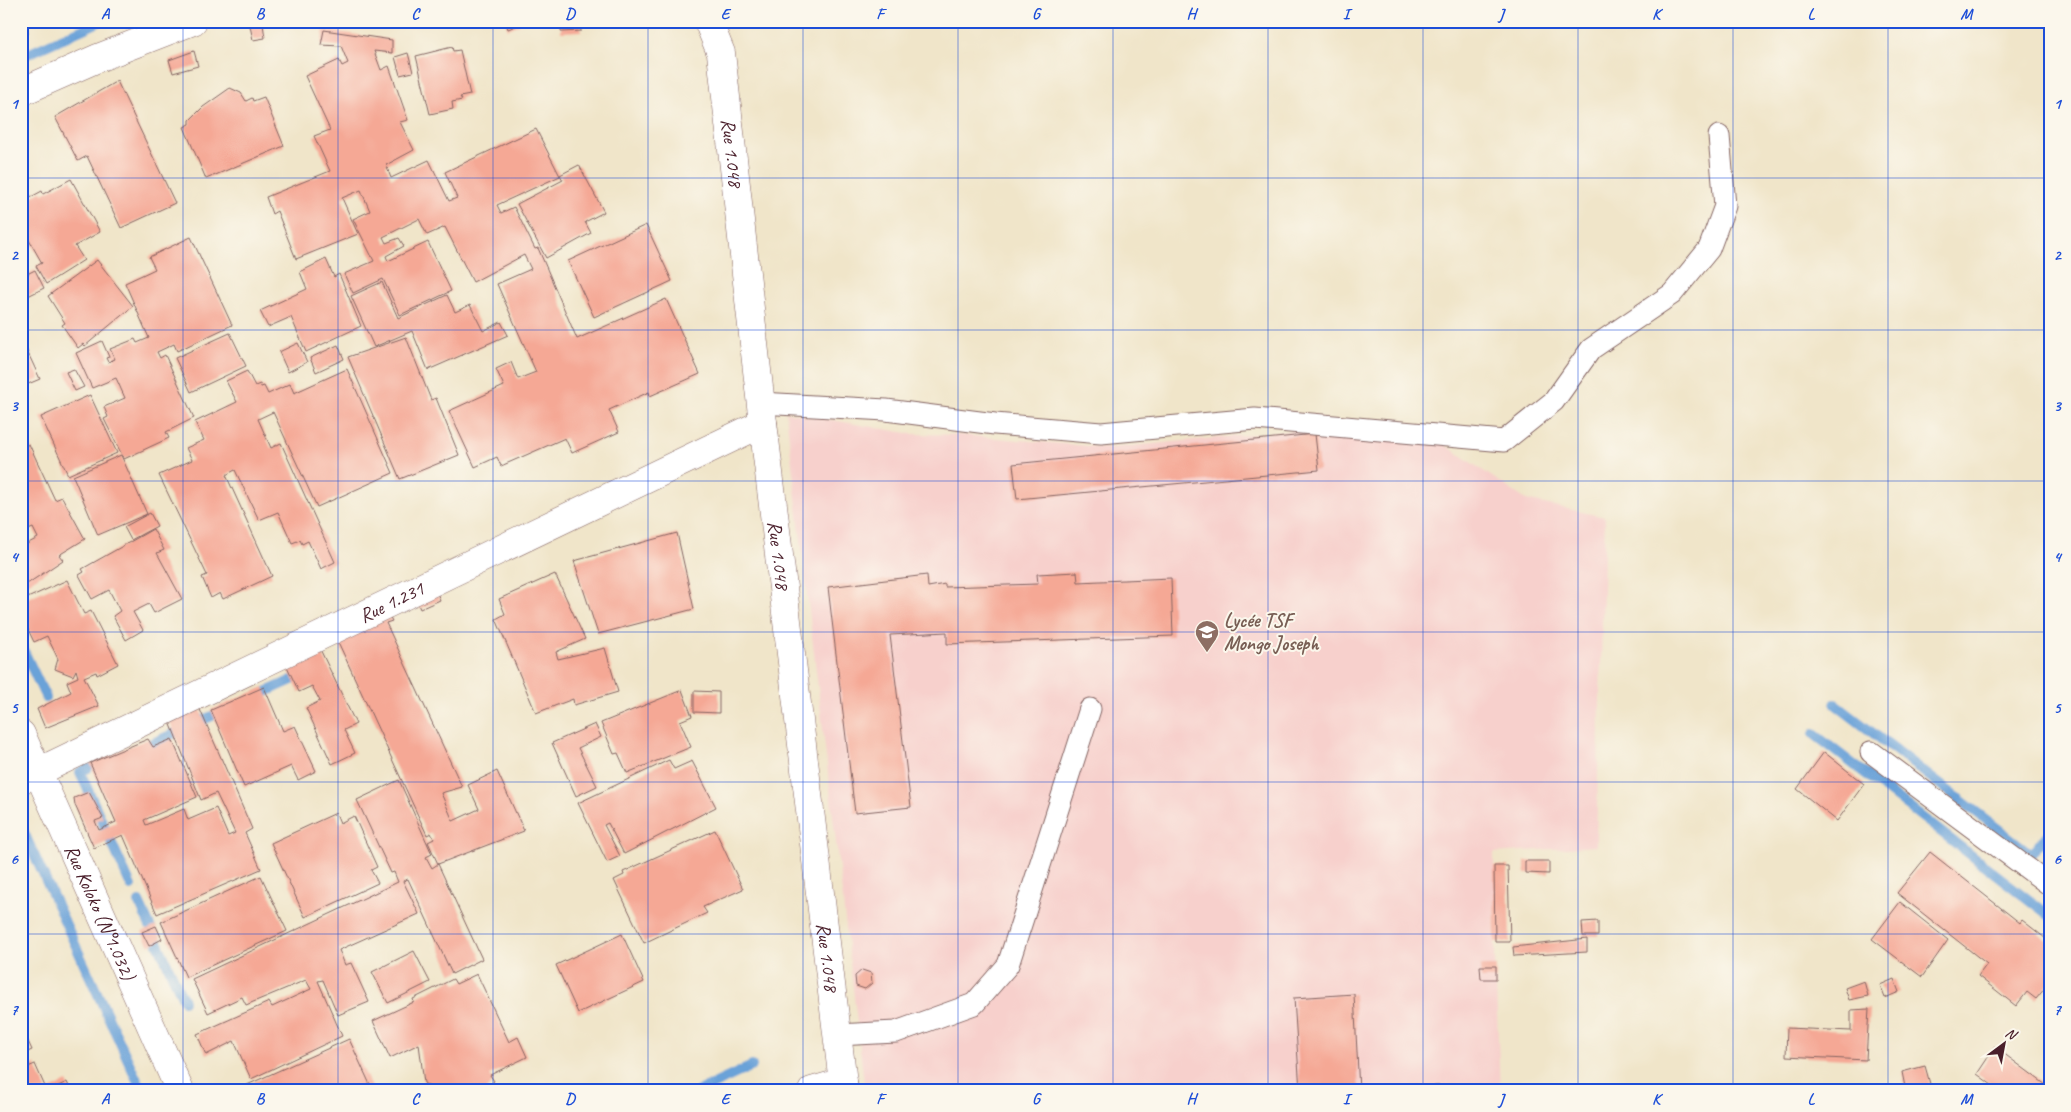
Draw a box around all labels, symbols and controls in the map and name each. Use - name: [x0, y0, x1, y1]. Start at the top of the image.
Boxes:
- text: A: [101, 4, 111, 24]
- text: B: [256, 4, 266, 24]
- text: C: [411, 4, 421, 24]
- text: D: [565, 4, 576, 24]
- text: E: [721, 4, 732, 24]
- text: F: [876, 4, 887, 24]
- text: G: [1032, 4, 1042, 24]
- text: H: [1186, 4, 1198, 24]
- text: I: [1343, 4, 1353, 24]
- text: J: [1497, 4, 1506, 24]
- text: K: [1652, 4, 1664, 24]
- text: L: [1808, 4, 1816, 24]
- text: M: [1960, 4, 1974, 24]
- text: 1: [10, 94, 19, 114]
- text: 1: [2053, 94, 2062, 114]
- street label: Rue 1.048: [716, 117, 749, 190]
- text: 2: [10, 245, 19, 265]
- text: 2: [2053, 245, 2062, 265]
- text: 3: [10, 396, 19, 416]
- text: 3: [2053, 396, 2062, 416]
- street label: Rue 1.048: [762, 519, 796, 593]
- text: 4: [10, 547, 19, 567]
- text: 4: [2053, 547, 2062, 567]
- street label: Rue 1.231: [355, 575, 429, 628]
- place label: Lycée TSF Mongo Joseph: [1224, 608, 1319, 656]
- school or university icon: Lycée TSF Mongo Joseph: [1194, 619, 1220, 653]
- text: 5: [11, 698, 20, 718]
- text: 5: [2054, 698, 2063, 718]
- street label: Rue Koloko (N°1.032): [59, 840, 142, 985]
- text: 6: [10, 849, 19, 869]
- text: 6: [2053, 849, 2062, 869]
- street label: Rue 1.048: [811, 921, 845, 995]
- text: 7: [10, 1000, 19, 1020]
- text: 7: [2053, 1000, 2062, 1020]
- north arrow: [1978, 1020, 2028, 1070]
- text: N: [2002, 1024, 2021, 1044]
- text: A: [101, 1089, 111, 1109]
- text: B: [256, 1089, 266, 1109]
- text: C: [411, 1089, 421, 1109]
- text: D: [565, 1089, 576, 1109]
- text: E: [721, 1089, 732, 1109]
- text: F: [876, 1089, 887, 1109]
- text: G: [1032, 1089, 1042, 1109]
- text: H: [1186, 1089, 1198, 1109]
- text: I: [1343, 1089, 1353, 1109]
- text: J: [1497, 1089, 1506, 1109]
- text: K: [1652, 1089, 1664, 1109]
- text: L: [1808, 1089, 1816, 1109]
- text: M: [1960, 1089, 1974, 1109]

